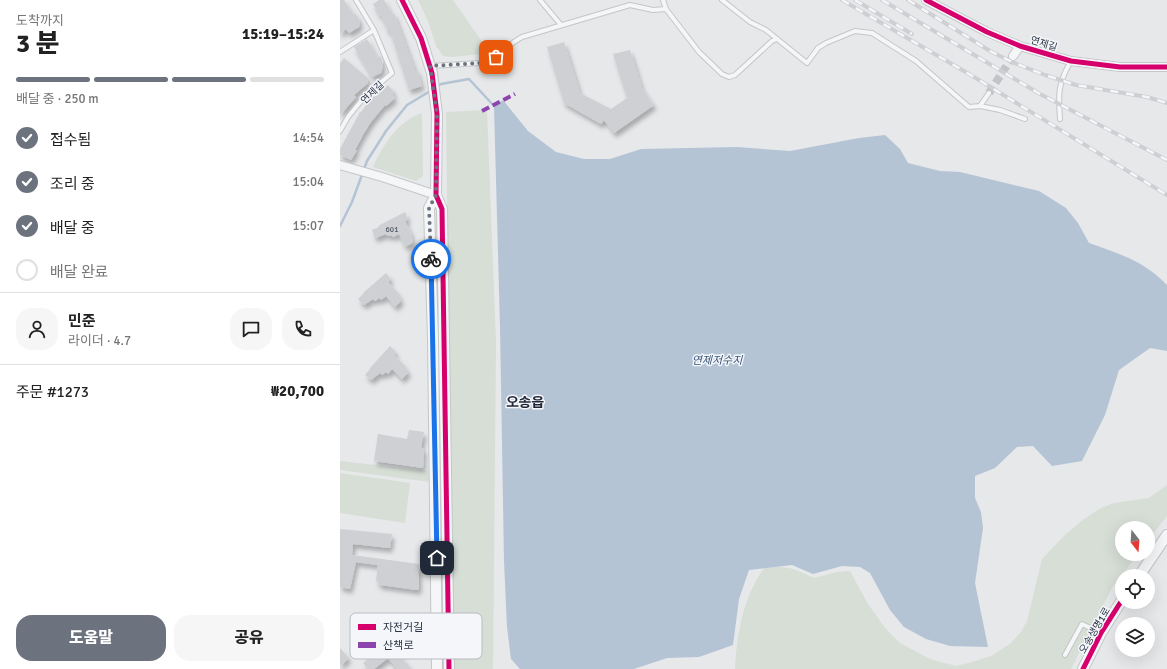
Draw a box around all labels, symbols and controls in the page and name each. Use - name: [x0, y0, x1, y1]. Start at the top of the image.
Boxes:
- text: 도착까지: [16, 13, 64, 29]
- text: 15:19–15:24: [242, 25, 324, 43]
- text: 3 분: [16, 28, 60, 60]
- street label: 연제길: [1029, 34, 1059, 54]
- pin: [479, 40, 513, 74]
- icon: bag: [485, 46, 507, 68]
- street label: 연제길: [359, 79, 387, 107]
- text: 배달 중 · 250 m: [16, 91, 99, 107]
- icon: check: [16, 127, 38, 149]
- text: 14:54: [292, 130, 324, 146]
- text: 접수됨: [50, 131, 91, 149]
- icon: check: [16, 171, 38, 193]
- text: 15:04: [292, 174, 324, 190]
- text: 조리 중: [50, 175, 95, 193]
- icon: check: [16, 215, 38, 237]
- text: 15:07: [292, 218, 324, 234]
- text: 배달 중: [50, 219, 95, 237]
- house number: 601: [386, 224, 398, 234]
- courier: [411, 239, 451, 279]
- icon: bike: [420, 248, 442, 270]
- text: 배달 완료: [50, 263, 109, 281]
- button: person: [16, 308, 58, 350]
- button: chat: [230, 308, 272, 350]
- button: phone: [282, 308, 324, 350]
- text: 민준: [68, 312, 96, 330]
- text: 라이더 · 4.7: [68, 333, 131, 349]
- water label: 연제저수지: [692, 354, 743, 367]
- text: ₩20,700: [271, 382, 324, 400]
- text: 주문 #1273: [16, 383, 89, 401]
- district label: 오송읍: [506, 394, 544, 411]
- north arrow: [1115, 521, 1155, 561]
- map controls: [1115, 521, 1155, 657]
- pin: [420, 541, 454, 575]
- icon: home: [426, 547, 448, 569]
- button: locate: [1115, 569, 1155, 609]
- street label: 오송생명1로: [1077, 605, 1113, 656]
- legend: [350, 613, 482, 659]
- button: 도움말: [16, 615, 166, 661]
- button: 공유: [174, 615, 324, 661]
- button: layers: [1115, 617, 1155, 657]
- text: 자전거길: [383, 621, 423, 634]
- text: 산책로: [383, 639, 413, 652]

